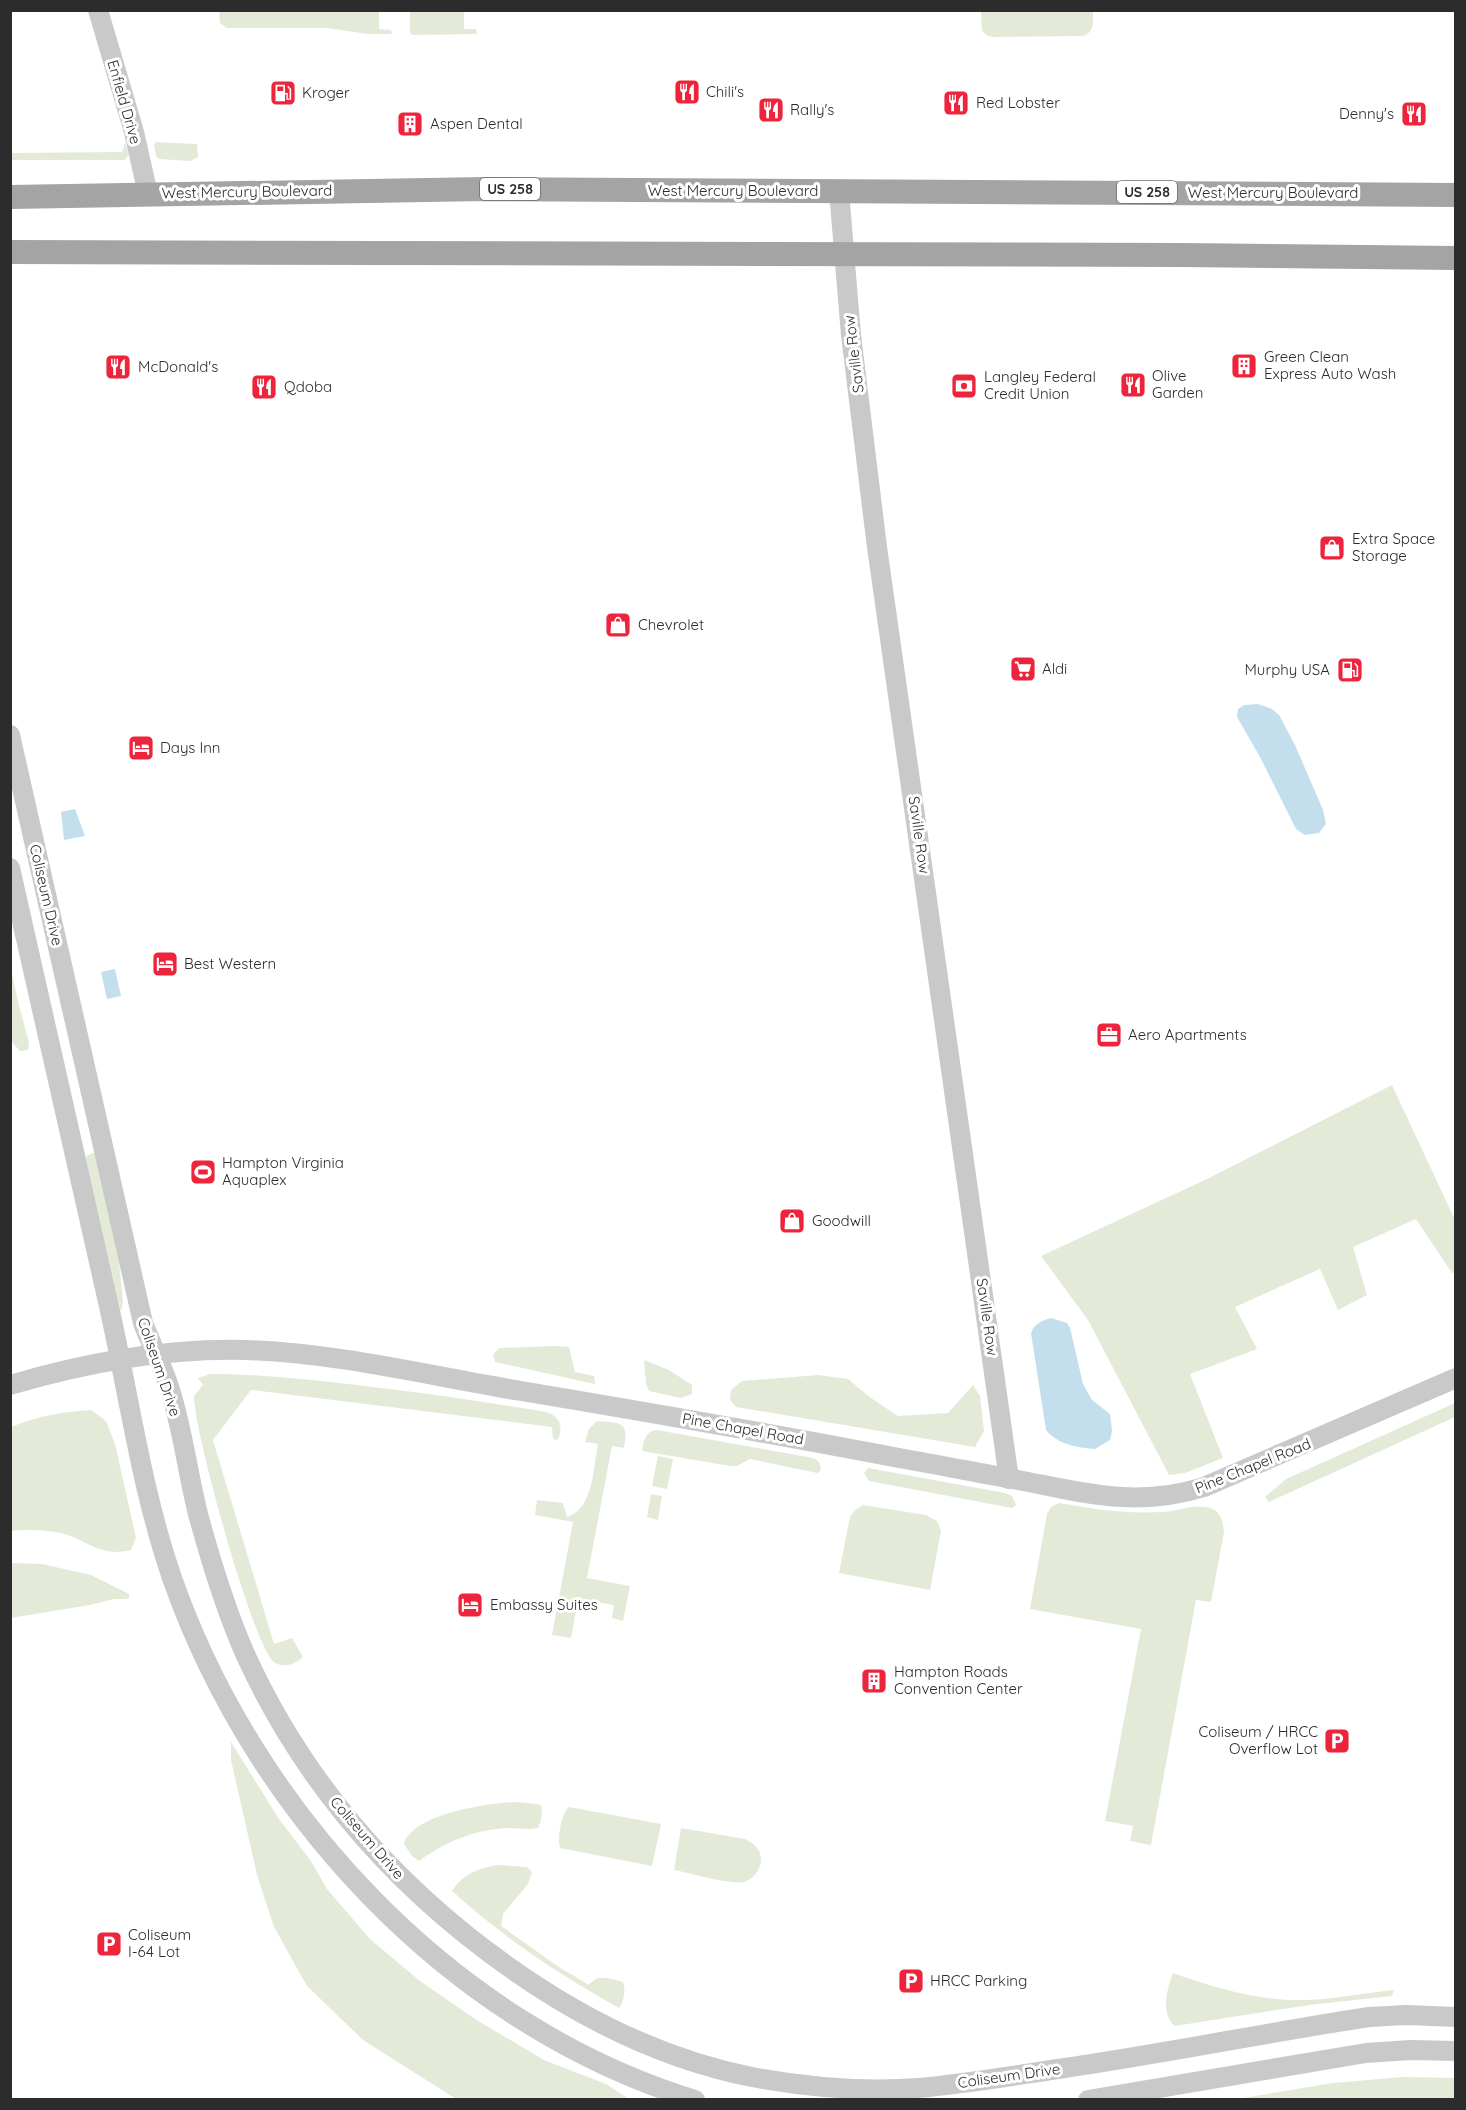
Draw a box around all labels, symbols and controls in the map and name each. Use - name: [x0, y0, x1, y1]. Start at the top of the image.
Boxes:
- street label: Enfield Drive: [103, 57, 146, 146]
- restaurant icon: Chili's: [672, 77, 702, 107]
- fuel station icon: Kroger: [268, 78, 298, 108]
- place label: Chili's: [706, 82, 744, 101]
- place label: Kroger: [302, 83, 350, 102]
- restaurant icon: Red Lobster: [941, 88, 971, 118]
- place label: Red Lobster: [976, 93, 1060, 112]
- restaurant icon: Rally's: [756, 95, 786, 125]
- restaurant icon: Denny's: [1399, 99, 1429, 129]
- place label: Rally's: [790, 100, 834, 119]
- place label: Denny's: [1339, 104, 1394, 123]
- building icon: Aspen Dental: [395, 109, 425, 139]
- place label: Aspen Dental: [430, 114, 523, 133]
- road number: US 258: [480, 178, 540, 200]
- street label: West Mercury Boulevard: [162, 181, 332, 202]
- street label: West Mercury Boulevard: [648, 181, 818, 200]
- road number: US 258: [1117, 181, 1177, 203]
- street label: West Mercury Boulevard: [1188, 183, 1358, 202]
- street label: Saville Row: [839, 314, 868, 394]
- place label: Green Clean Express Auto Wash: [1264, 347, 1396, 383]
- building icon: Green Clean Express Auto Wash: [1229, 351, 1259, 381]
- restaurant icon: McDonald's: [103, 352, 133, 382]
- place label: McDonald's: [138, 357, 218, 376]
- place label: Olive Garden: [1152, 366, 1203, 402]
- place label: Langley Federal Credit Union: [984, 367, 1096, 403]
- restaurant icon: Olive Garden: [1118, 370, 1148, 400]
- bank icon: Langley Federal Credit Union: [949, 371, 979, 401]
- restaurant icon: Qdoba: [249, 372, 279, 402]
- place label: Qdoba: [284, 377, 332, 396]
- place label: Extra Space Storage: [1352, 529, 1435, 565]
- shop icon: Extra Space Storage: [1317, 533, 1347, 563]
- shop icon: Chevrolet: [603, 610, 633, 640]
- place label: Chevrolet: [638, 615, 704, 634]
- supermarket icon: Aldi: [1008, 654, 1038, 684]
- fuel station icon: Murphy USA: [1335, 655, 1365, 685]
- place label: Aldi: [1042, 659, 1067, 678]
- place label: Murphy USA: [1244, 660, 1330, 679]
- hotel icon: Days Inn: [126, 733, 156, 763]
- place label: Days Inn: [160, 738, 220, 757]
- street label: Saville Row: [905, 795, 934, 875]
- street label: Coliseum Drive: [26, 842, 67, 947]
- hotel icon: Best Western: [150, 949, 180, 979]
- place label: Best Western: [184, 954, 276, 973]
- office icon: Aero Apartments: [1094, 1020, 1124, 1050]
- place label: Aero Apartments: [1128, 1025, 1247, 1044]
- place label: Hampton Virginia Aquaplex: [222, 1153, 344, 1189]
- sports icon: Hampton Virginia Aquaplex: [188, 1157, 218, 1187]
- shop icon: Goodwill: [777, 1206, 807, 1236]
- place label: Goodwill: [812, 1211, 871, 1230]
- street label: Saville Row: [973, 1277, 1002, 1357]
- street label: Coliseum Drive: [134, 1315, 185, 1419]
- street label: Pine Chapel Road: [681, 1408, 805, 1449]
- street label: Pine Chapel Road: [1192, 1434, 1313, 1497]
- hotel icon: Embassy Suites: [455, 1590, 485, 1620]
- place label: Embassy Suites: [490, 1595, 598, 1614]
- place label: Hampton Roads Convention Center: [894, 1662, 1023, 1698]
- building icon: Hampton Roads Convention Center: [859, 1666, 889, 1696]
- place label: Coliseum / HRCC Overflow Lot: [1198, 1722, 1318, 1758]
- parking icon: Coliseum / HRCC Overflow Lot: [1322, 1726, 1352, 1756]
- street label: Coliseum Drive: [326, 1792, 408, 1883]
- place label: Coliseum I-64 Lot: [128, 1925, 191, 1961]
- parking icon: Coliseum I-64 Lot: [94, 1929, 124, 1959]
- parking icon: HRCC Parking: [896, 1966, 926, 1996]
- place label: HRCC Parking: [930, 1971, 1027, 1990]
- street label: Coliseum Drive: [956, 2059, 1061, 2092]

